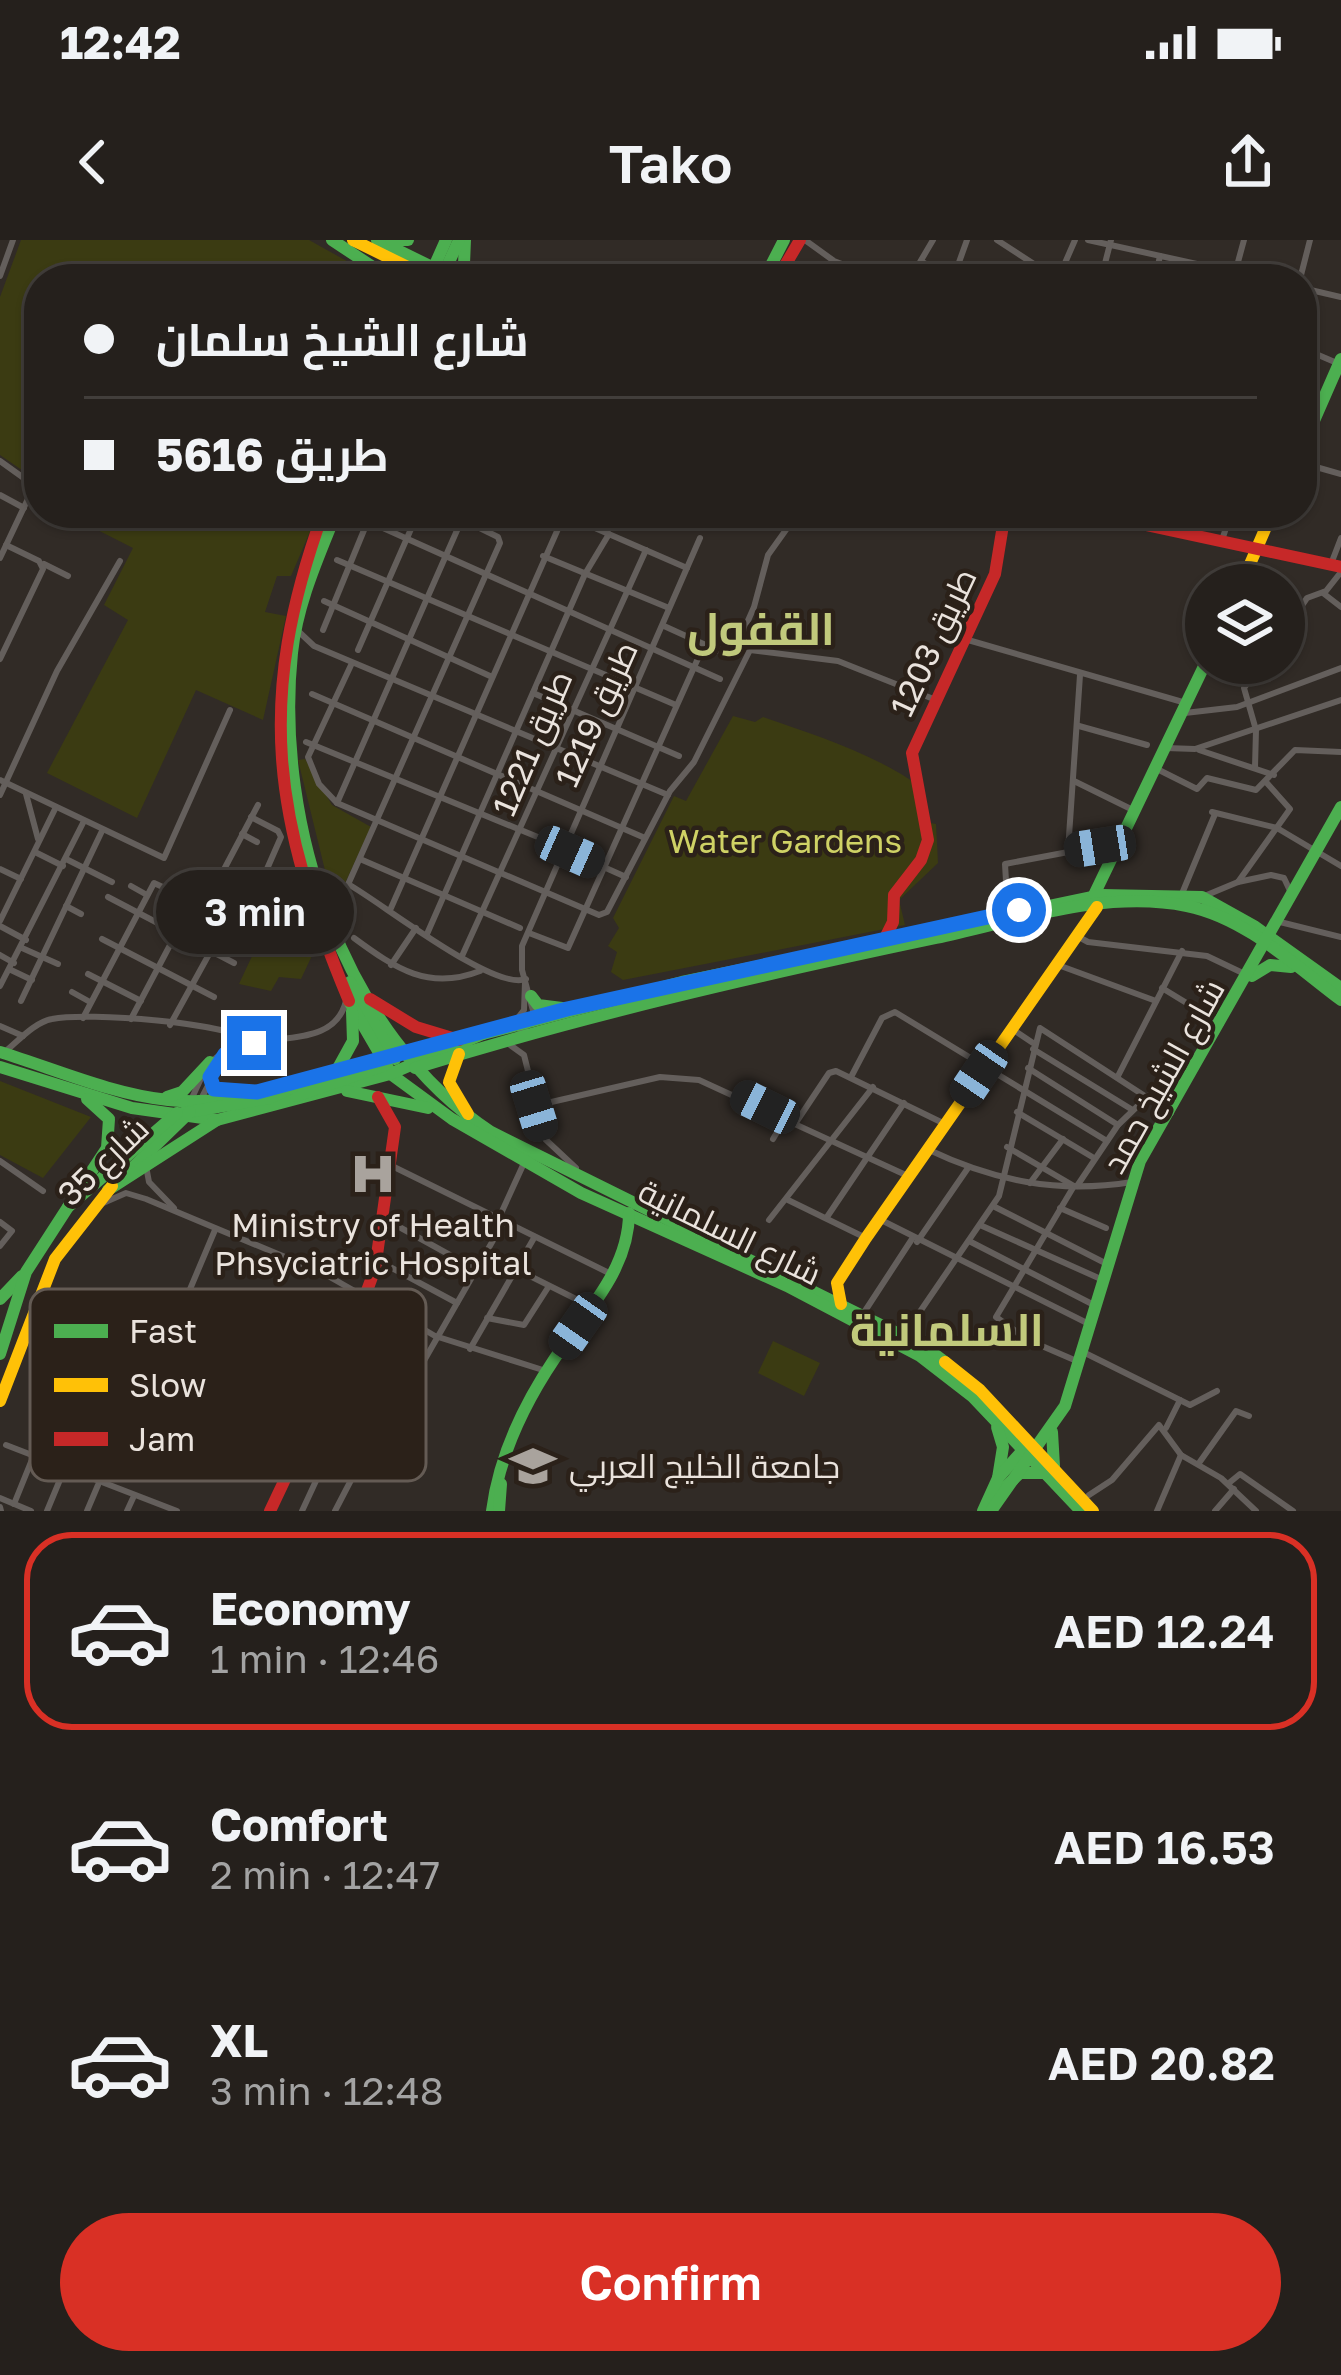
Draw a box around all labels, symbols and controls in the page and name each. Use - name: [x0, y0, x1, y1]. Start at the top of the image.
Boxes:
- text: 12:42: [60, 15, 181, 69]
- icon: back: [60, 129, 126, 195]
- icon: share: [1215, 129, 1281, 195]
- text: Tako: [609, 130, 732, 195]
- text: شارع الشيخ سلمان: [156, 312, 529, 366]
- text: طريق 5616: [156, 427, 389, 481]
- street label: طريق 1203: [881, 562, 986, 723]
- map controls: [1185, 564, 1305, 684]
- button: layers: [1185, 564, 1305, 684]
- district label: القفول: [687, 601, 835, 657]
- street label: طريق 1219: [546, 635, 647, 793]
- street label: طريق 1221: [484, 664, 581, 822]
- car: [530, 821, 610, 883]
- park label: Water Gardens: [668, 821, 902, 860]
- car: [1062, 823, 1138, 869]
- callout: 3 min: [155, 869, 353, 953]
- route start: [992, 883, 1046, 937]
- text: 3 min: [204, 888, 306, 935]
- street label: شارع الشيخ حمد: [1093, 972, 1235, 1181]
- route end: [227, 1016, 281, 1070]
- car: [944, 1034, 1014, 1114]
- car: [506, 1066, 562, 1146]
- car: [725, 1075, 805, 1139]
- street label: شارع 35: [49, 1108, 159, 1216]
- hospital icon: Ministry of Health Phsyciatric Hospital: [348, 1149, 398, 1199]
- street label: شارع السلمانية: [631, 1171, 828, 1296]
- place label: Ministry of Health Phsyciatric Hospital: [214, 1205, 532, 1282]
- car: [543, 1286, 613, 1366]
- legend: [30, 1289, 426, 1481]
- district label: السلمانية: [850, 1302, 1044, 1356]
- text: Fast: [129, 1311, 197, 1350]
- text: Slow: [129, 1365, 207, 1404]
- text: Jam: [129, 1419, 195, 1458]
- school or university icon: جامعة الخليج العربي: [508, 1441, 558, 1491]
- place label: جامعة الخليج العربي: [569, 1446, 840, 1492]
- icon: car: [66, 1577, 174, 1685]
- text: Economy: [210, 1581, 411, 1635]
- text: AED 12.24: [1054, 1604, 1275, 1658]
- text: 1 min · 12:46: [210, 1635, 439, 1682]
- icon: car: [66, 1793, 174, 1901]
- text: Comfort: [210, 1797, 388, 1851]
- text: AED 16.53: [1054, 1820, 1275, 1874]
- text: 2 min · 12:47: [210, 1851, 440, 1898]
- icon: car: [66, 2009, 174, 2117]
- text: XL: [210, 2013, 268, 2067]
- text: AED 20.82: [1048, 2036, 1275, 2090]
- text: 3 min · 12:48: [210, 2067, 444, 2114]
- button: Confirm: [60, 2213, 1281, 2351]

